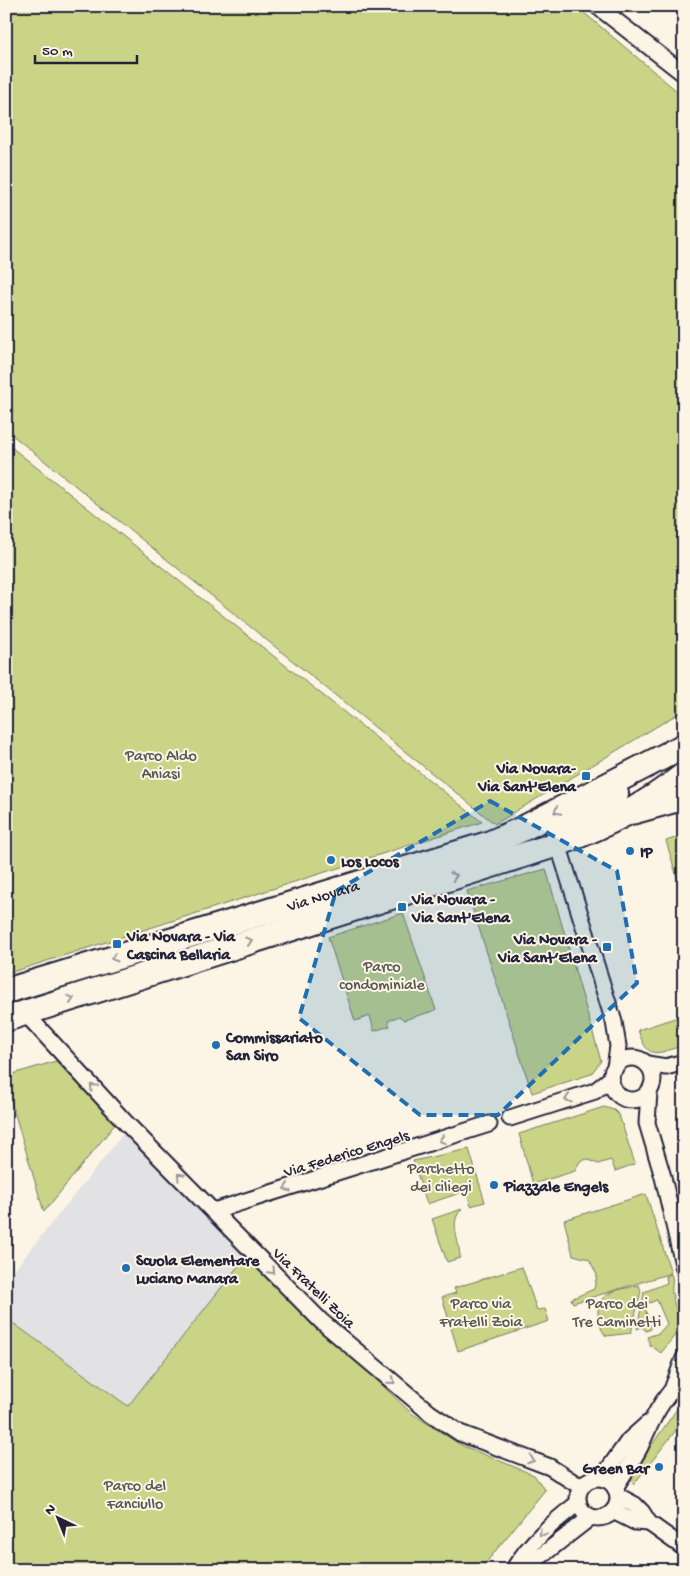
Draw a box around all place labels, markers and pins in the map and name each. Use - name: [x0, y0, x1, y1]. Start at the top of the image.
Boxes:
- place label: Via Novara- Via Sant'Elena: [477, 761, 577, 798]
- marker: Via Novara- Via Sant'Elena: [580, 770, 592, 782]
- marker: IP: [624, 845, 636, 857]
- place label: IP: [640, 845, 654, 864]
- marker: Los Locos: [325, 854, 337, 866]
- place label: Los Locos: [341, 854, 400, 873]
- place label: Via Novara - Via Sant'Elena: [411, 892, 511, 929]
- marker: Via Novara - Via Sant'Elena: [396, 901, 408, 913]
- place label: Via Novara - Via Cascina Bellaria: [126, 929, 236, 966]
- place label: Via Novara - Via Sant‘Elena: [497, 932, 598, 969]
- marker: Via Novara - Via Cascina Bellaria: [111, 938, 123, 950]
- marker: Via Novara - Via Sant‘Elena: [601, 941, 613, 953]
- place label: Commissariato San Siro: [225, 1030, 323, 1067]
- marker: Commissariato San Siro: [210, 1039, 222, 1051]
- marker: Piazzale Engels: [488, 1179, 500, 1191]
- place label: Piazzale Engels: [503, 1179, 609, 1198]
- place label: Scuola Elementare Luciano Manara: [136, 1253, 260, 1290]
- marker: Scuola Elementare Luciano Manara: [120, 1262, 132, 1274]
- place label: Green Bar: [583, 1461, 651, 1480]
- marker: Green Bar: [653, 1461, 665, 1473]

